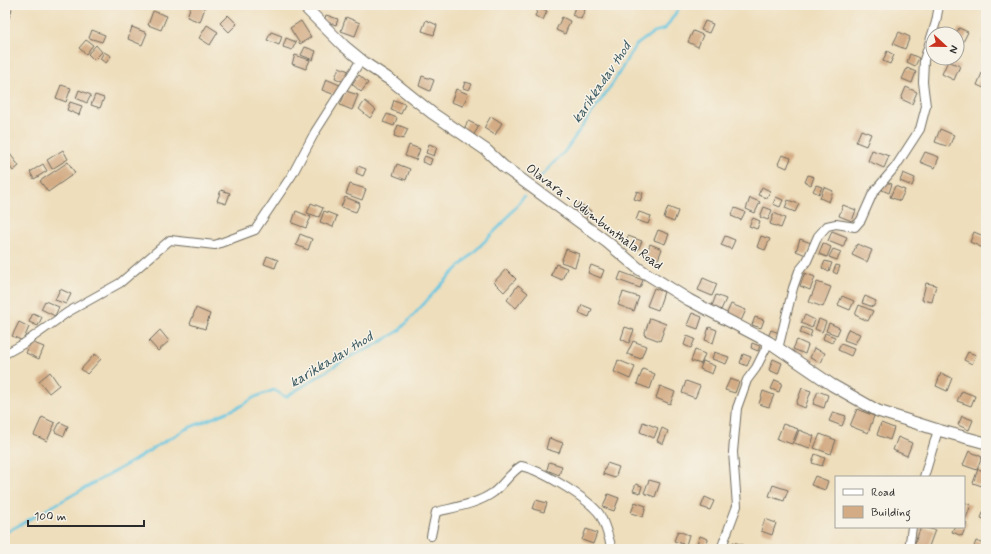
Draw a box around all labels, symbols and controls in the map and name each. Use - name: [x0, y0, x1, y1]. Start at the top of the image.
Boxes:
- north arrow: [925, 26, 965, 66]
- water label: karikkadav thod: [568, 37, 636, 127]
- text: N: [945, 43, 961, 55]
- street label: Olavara - Udumbunthala Road: [522, 160, 666, 274]
- water label: karikkadav thod: [287, 327, 378, 392]
- legend: [835, 476, 965, 528]
- text: Road: [871, 485, 895, 501]
- scale bar: [28, 502, 144, 528]
- text: Building: [871, 505, 911, 522]
- text: 100 m: [34, 509, 66, 525]

